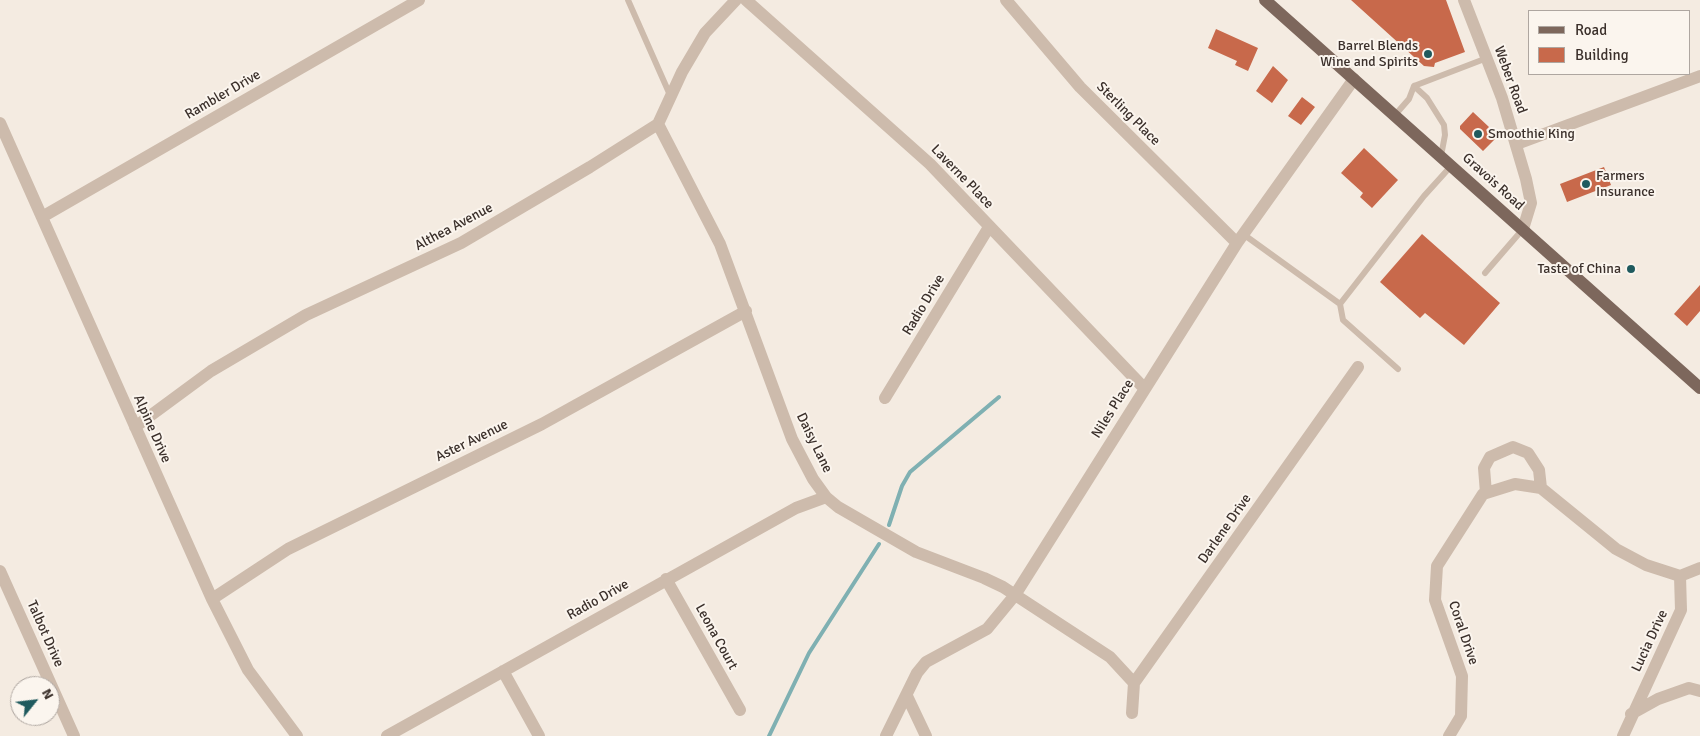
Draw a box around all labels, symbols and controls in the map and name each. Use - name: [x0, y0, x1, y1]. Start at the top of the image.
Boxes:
- legend: [1528, 10, 1690, 75]
- text: Road: [1575, 21, 1607, 39]
- place label: Barrel Blends Wine and Spirits: [1320, 38, 1418, 70]
- street label: Weber Road: [1490, 44, 1530, 116]
- text: Building: [1575, 46, 1629, 64]
- marker: Barrel Blends Wine and Spirits: [1422, 48, 1434, 60]
- street label: Rambler Drive: [182, 67, 264, 123]
- street label: Sterling Place: [1093, 79, 1163, 149]
- place label: Smoothie King: [1488, 126, 1575, 142]
- marker: Smoothie King: [1472, 128, 1484, 140]
- street label: Laverne Place: [927, 141, 997, 213]
- street label: Gravois Road: [1459, 150, 1527, 214]
- place label: Farmers Insurance: [1596, 168, 1655, 200]
- marker: Farmers Insurance: [1580, 178, 1592, 190]
- street label: Althea Avenue: [412, 199, 496, 255]
- place label: Taste of China: [1537, 261, 1621, 277]
- marker: Taste of China: [1625, 263, 1637, 275]
- street label: Radio Drive: [899, 271, 949, 339]
- street label: Niles Place: [1088, 377, 1138, 441]
- street label: Alpine Drive: [130, 392, 174, 466]
- street label: Daisy Lane: [792, 410, 836, 476]
- street label: Aster Avenue: [433, 416, 511, 466]
- street label: Darlene Drive: [1195, 491, 1255, 567]
- street label: Radio Drive: [564, 576, 632, 624]
- street label: Talbot Drive: [23, 598, 67, 670]
- street label: Coral Drive: [1444, 599, 1482, 667]
- street label: Leona Court: [691, 601, 741, 673]
- street label: Lucia Drive: [1628, 607, 1672, 675]
- north arrow: [10, 676, 60, 726]
- text: N: [38, 686, 57, 702]

